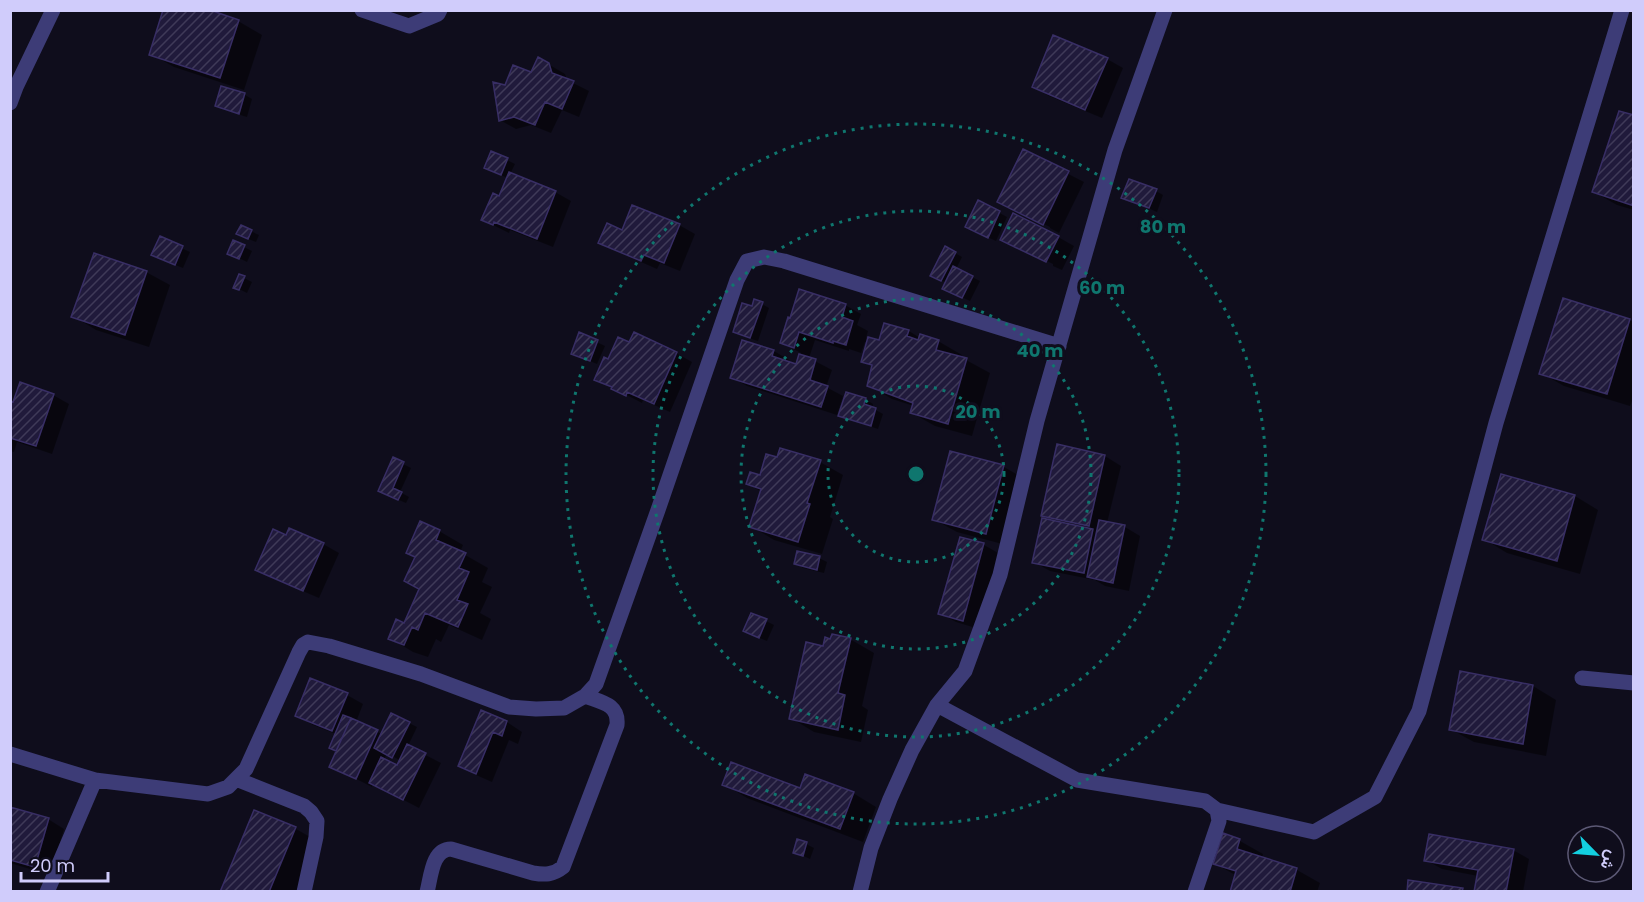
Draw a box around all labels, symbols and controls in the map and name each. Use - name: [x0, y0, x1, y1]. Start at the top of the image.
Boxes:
- text: 80 m: [1140, 214, 1186, 239]
- text: 60 m: [1079, 275, 1125, 300]
- text: 40 m: [1017, 338, 1063, 363]
- text: 20 m: [956, 399, 1000, 424]
- centre of rings: [906, 464, 926, 484]
- north arrow: [1566, 824, 1626, 884]
- scale bar: [21, 845, 108, 883]
- text: ش: [1595, 847, 1624, 874]
- text: 20 m: [30, 853, 75, 878]

